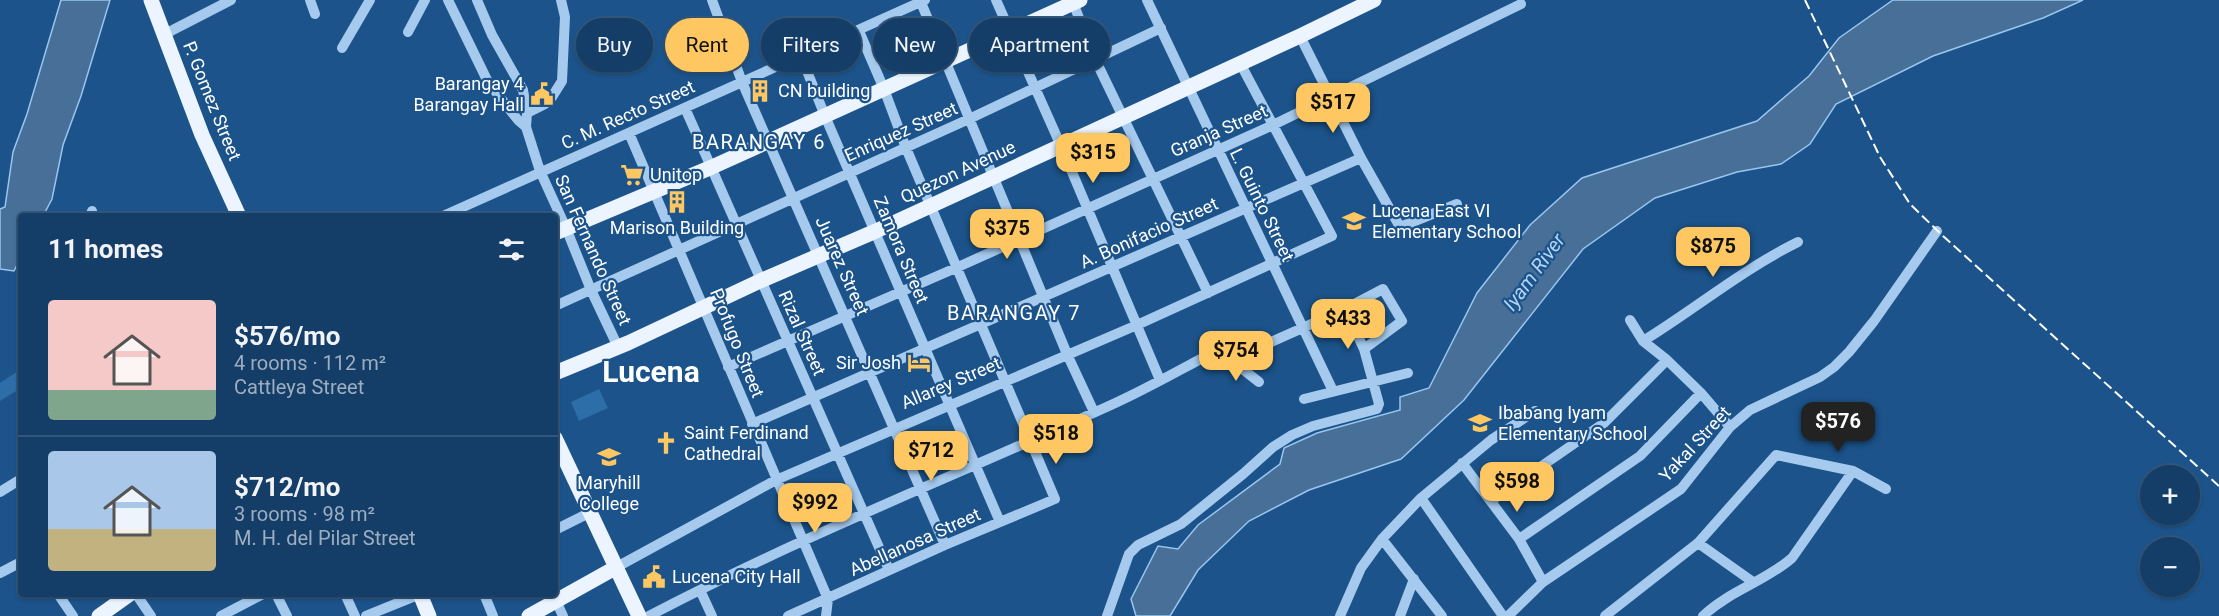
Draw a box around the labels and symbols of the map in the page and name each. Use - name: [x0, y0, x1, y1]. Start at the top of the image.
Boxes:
- street label: P. Gomez Street: [179, 38, 246, 163]
- place label: Barangay 4 Barangay Hall: [413, 73, 524, 115]
- street label: C. M. Recto Street: [558, 76, 698, 153]
- building icon: CN building: [747, 78, 773, 104]
- place label: CN building: [778, 80, 870, 101]
- public building icon: Barangay 4 Barangay Hall: [529, 81, 555, 107]
- pin: $517: [1297, 83, 1369, 134]
- street label: Enriquez Street: [841, 97, 961, 166]
- street label: Granja Street: [1167, 100, 1271, 161]
- district label: BARANGAY 6: [692, 130, 826, 154]
- pin: $315: [1057, 133, 1129, 184]
- street label: Quezon Avenue: [897, 136, 1018, 207]
- street label: L. Guinto Street: [1226, 145, 1299, 265]
- supermarket icon: Unitop: [619, 162, 645, 188]
- place label: Unitop: [650, 164, 702, 185]
- street label: San Fernando Street: [551, 171, 636, 328]
- building icon: Marison Building: [664, 189, 690, 215]
- street label: Zamora Street: [869, 193, 933, 307]
- street label: A. Bonifacio Street: [1077, 193, 1221, 272]
- place label: Lucena East VI Elementary School: [1372, 200, 1521, 242]
- school or university icon: Lucena East VI Elementary School: [1341, 208, 1367, 234]
- pin: $375: [971, 209, 1043, 260]
- street label: Juarez Street: [811, 213, 874, 319]
- place label: Marison Building: [610, 217, 744, 238]
- pin: $875: [1677, 227, 1749, 278]
- water label: Iyam River: [1498, 228, 1571, 315]
- street label: Profugo Street: [706, 285, 769, 401]
- street label: Rizal Street: [774, 287, 831, 379]
- pin: $433: [1312, 299, 1384, 350]
- district label: BARANGAY 7: [947, 301, 1081, 325]
- pin: $754: [1200, 331, 1272, 382]
- hotel icon: Sir Josh: [906, 350, 932, 376]
- place label: Sir Josh: [836, 352, 901, 373]
- street label: Allarey Street: [898, 352, 1004, 413]
- district label: Lucena: [602, 354, 700, 389]
- place label: Ibabang Iyam Elementary School: [1498, 402, 1647, 444]
- street label: Yakal Street: [1654, 402, 1735, 486]
- pin: $576: [1802, 402, 1874, 453]
- school or university icon: Ibabang Iyam Elementary School: [1467, 410, 1493, 436]
- pin: $518: [1020, 414, 1092, 465]
- place label: Saint Ferdinand Cathedral: [684, 422, 809, 464]
- church icon: Saint Ferdinand Cathedral: [653, 430, 679, 456]
- pin: $712: [895, 431, 967, 482]
- school or university icon: Maryhill College: [596, 444, 622, 470]
- pin: $598: [1481, 462, 1553, 513]
- place label: Maryhill College: [577, 472, 641, 514]
- pin: $992: [779, 483, 851, 534]
- street label: Abellanosa Street: [846, 503, 984, 580]
- public building icon: Lucena City Hall: [641, 564, 667, 590]
- place label: Lucena City Hall: [672, 566, 801, 587]

